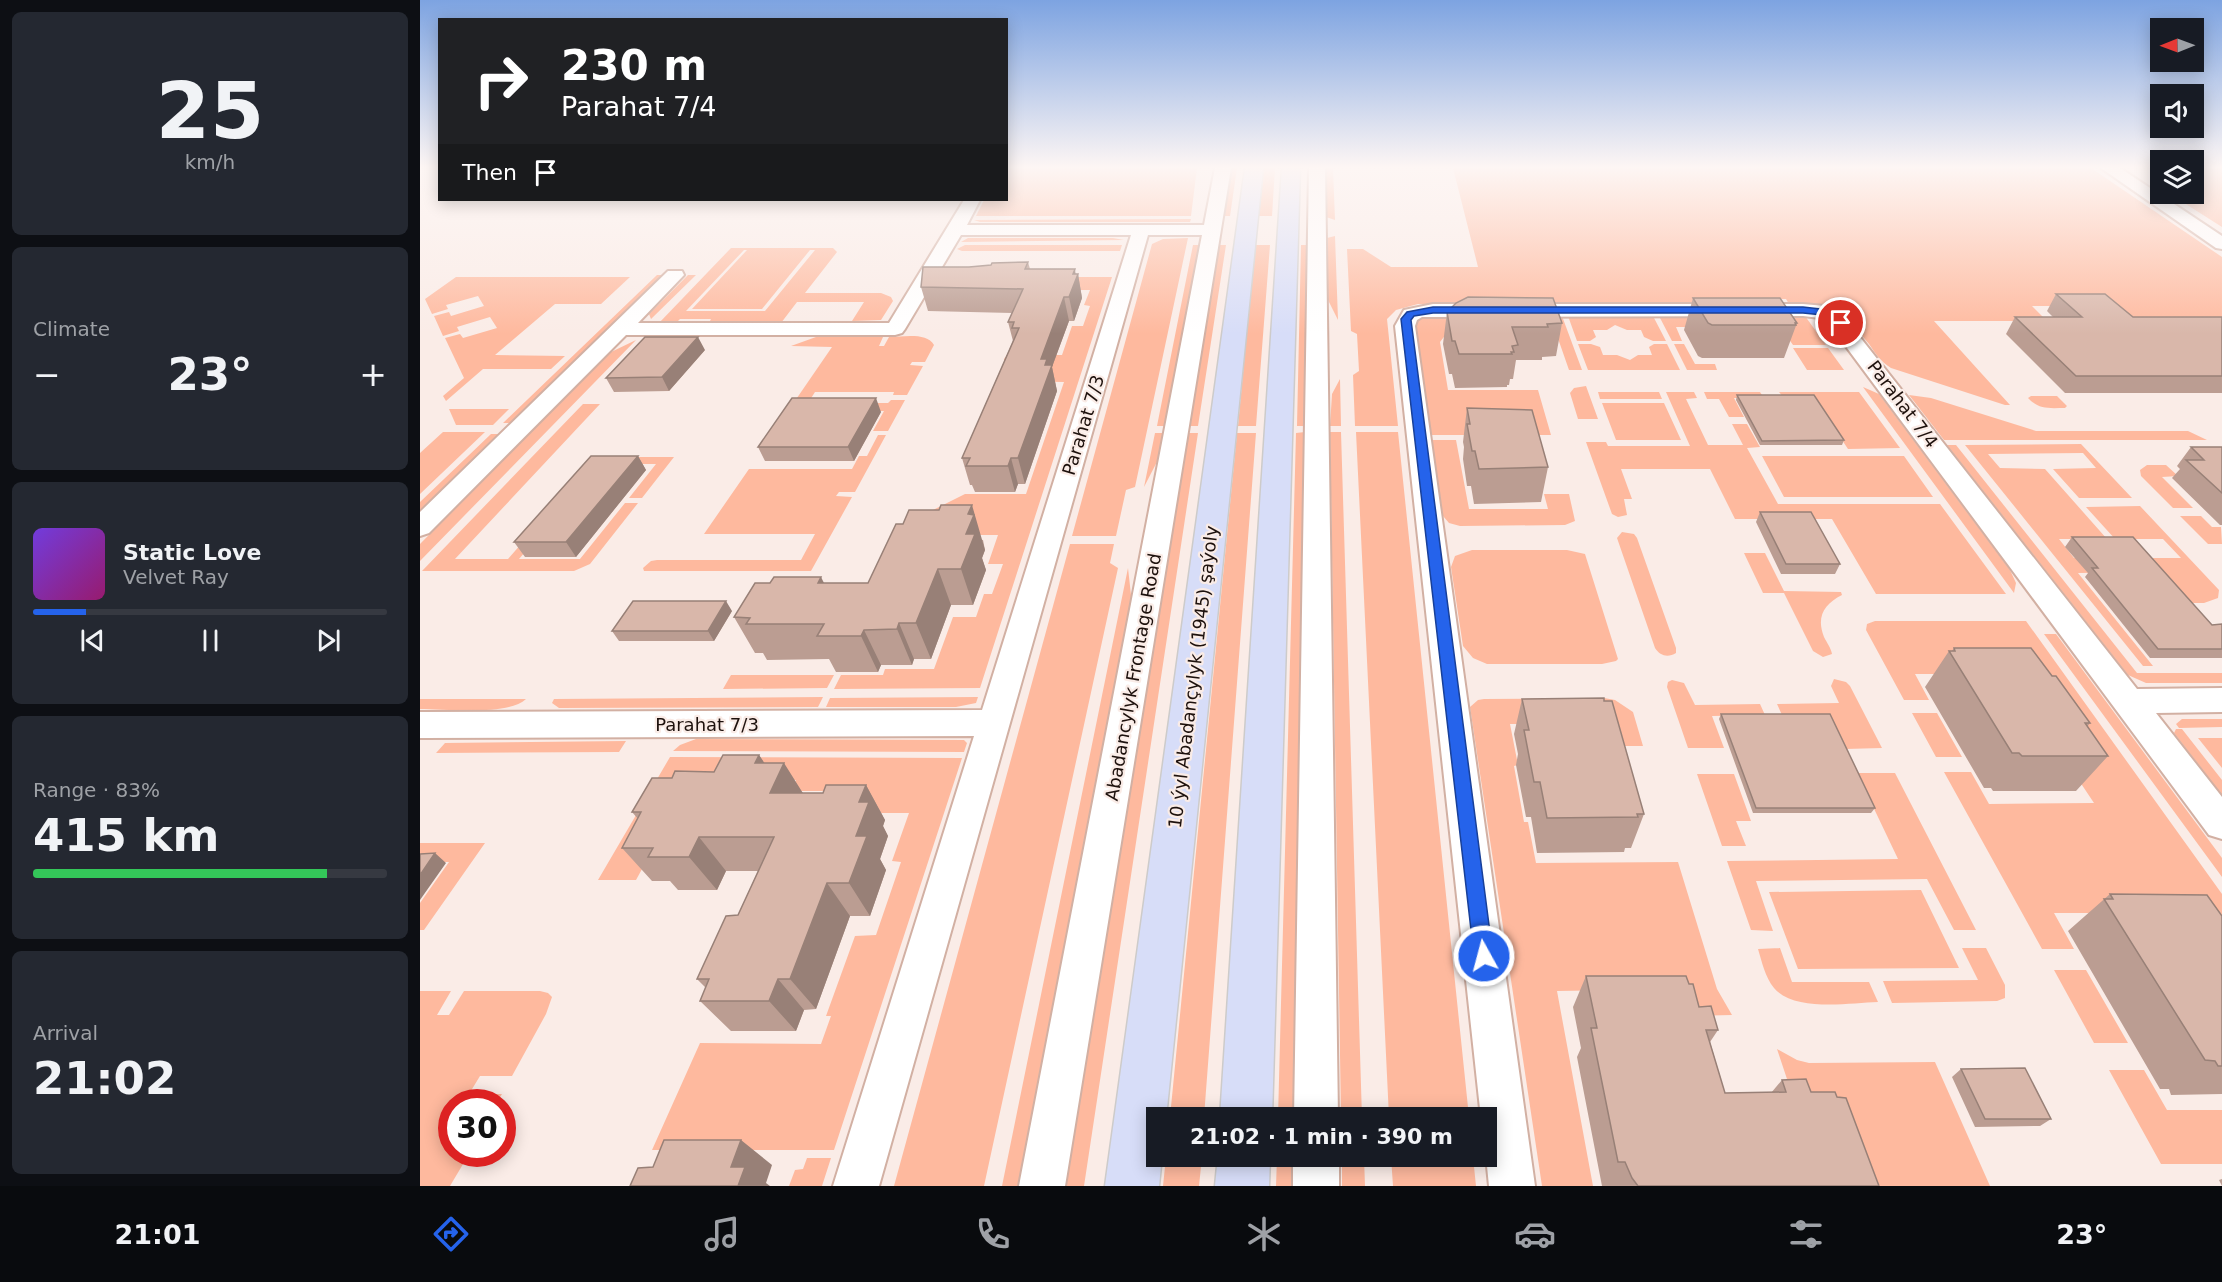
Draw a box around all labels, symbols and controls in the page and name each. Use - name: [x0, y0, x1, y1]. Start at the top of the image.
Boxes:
- north arrow: [2150, 18, 2204, 72]
- map controls: [2150, 18, 2204, 204]
- text: 230 m: [561, 41, 707, 90]
- icon: right: [462, 42, 540, 120]
- text: 25: [156, 66, 264, 156]
- button: sound: [2150, 84, 2204, 138]
- text: Parahat 7/4: [561, 91, 717, 122]
- text: km/h: [185, 150, 235, 174]
- button: layers: [2150, 150, 2204, 204]
- icon: arrive: [529, 156, 562, 189]
- text: Then: [462, 160, 517, 185]
- pin: [1815, 297, 1866, 348]
- icon: arrive: [1824, 306, 1857, 339]
- text: Climate: [33, 317, 110, 341]
- text: 23°: [167, 348, 253, 401]
- text: −: [33, 355, 61, 394]
- text: +: [359, 355, 387, 394]
- street label: Parahat 7/4: [1863, 356, 1943, 452]
- street label: Parahat 7/3: [1058, 372, 1108, 478]
- street label: 10 ýyl Abadançylyk (1945) şaýoly: [1164, 524, 1222, 830]
- text: Static Love: [123, 540, 261, 565]
- street label: Abadancylyk Frontage Road: [1101, 552, 1165, 802]
- text: Velvet Ray: [123, 565, 229, 589]
- icon: previous: [76, 624, 109, 657]
- icon: pause: [194, 624, 227, 657]
- icon: next: [312, 624, 345, 657]
- street label: Parahat 7/3: [655, 714, 759, 735]
- text: Range · 83%: [33, 778, 160, 802]
- text: 415 km: [33, 809, 219, 862]
- position arrow: [1452, 924, 1516, 988]
- text: Arrival: [33, 1021, 98, 1045]
- text: 21:02: [33, 1052, 176, 1105]
- speed limit sign: 30: [438, 1089, 516, 1167]
- text: 21:02 · 1 min · 390 m: [1190, 1124, 1453, 1149]
- icon: directions: [430, 1213, 472, 1255]
- icon: music: [701, 1213, 743, 1255]
- icon: phone: [972, 1213, 1014, 1255]
- icon: climate: [1243, 1213, 1285, 1255]
- icon: car: [1514, 1213, 1556, 1255]
- icon: filters: [1785, 1213, 1827, 1255]
- text: 21:01: [115, 1219, 201, 1250]
- text: 23°: [2056, 1219, 2107, 1250]

